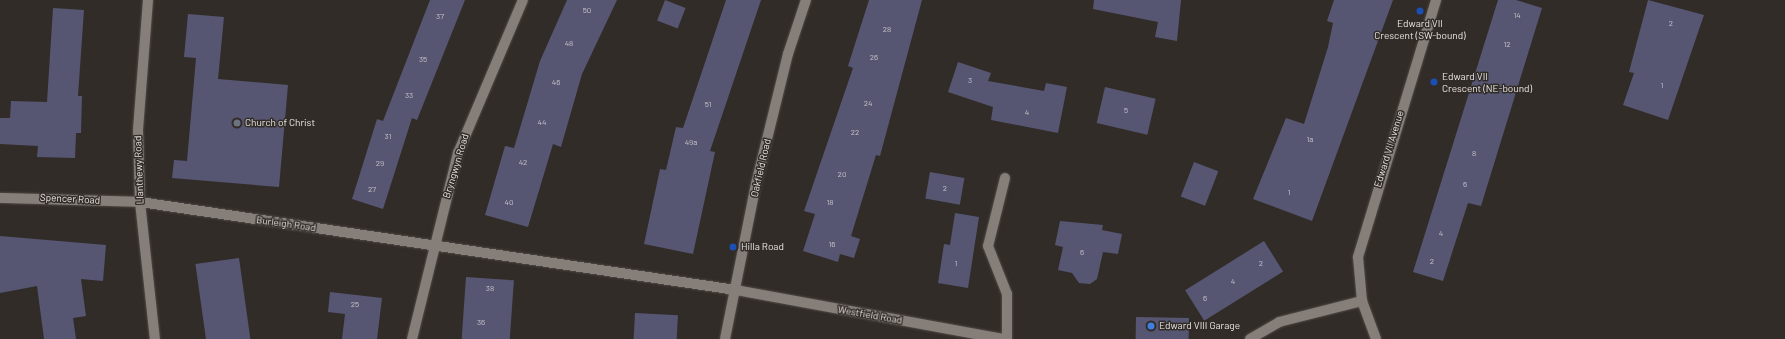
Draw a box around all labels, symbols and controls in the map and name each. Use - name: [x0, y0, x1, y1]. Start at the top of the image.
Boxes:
- house number: 50: [583, 6, 591, 16]
- marker: Edward VII Crescent (SW-bound): [1415, 6, 1425, 16]
- house number: 14: [1513, 11, 1521, 21]
- house number: 37: [436, 12, 444, 22]
- place label: Edward VII Crescent (SW-bound): [1374, 17, 1466, 40]
- house number: 2: [1669, 19, 1673, 29]
- house number: 28: [883, 25, 891, 35]
- house number: 48: [565, 39, 573, 49]
- house number: 12: [1503, 40, 1511, 50]
- house number: 26: [870, 53, 878, 63]
- house number: 35: [419, 55, 427, 65]
- place label: Edward VII Crescent (NE-bound): [1442, 70, 1532, 94]
- house number: 3: [968, 76, 972, 86]
- marker: Edward VII Crescent (NE-bound): [1429, 77, 1439, 87]
- house number: 46: [552, 78, 560, 88]
- house number: 1: [1661, 81, 1663, 91]
- house number: 33: [405, 91, 413, 101]
- house number: 24: [864, 99, 872, 109]
- house number: 51: [705, 100, 711, 110]
- house number: 5: [1124, 106, 1128, 116]
- house number: 4: [1025, 108, 1029, 118]
- street label: Edward VII Avenue: [1372, 109, 1406, 189]
- place label: Church of Christ: [245, 117, 315, 129]
- marker: Church of Christ: [232, 118, 242, 128]
- house number: 44: [538, 118, 546, 128]
- house number: 22: [851, 128, 859, 138]
- house number: 31: [385, 132, 391, 142]
- street label: Bryngwyn Road: [440, 132, 472, 200]
- house number: 1a: [1307, 135, 1313, 145]
- street label: Llanthewy Road: [132, 136, 146, 204]
- house number: 49a: [685, 138, 697, 148]
- street label: Oakfield Road: [748, 138, 774, 198]
- house number: 8: [1472, 149, 1476, 159]
- house number: 42: [519, 158, 527, 168]
- house number: 29: [376, 159, 384, 169]
- house number: 20: [838, 170, 846, 180]
- house number: 6: [1463, 180, 1467, 190]
- house number: 2: [943, 184, 947, 194]
- house number: 27: [368, 185, 376, 195]
- house number: 1: [1288, 188, 1290, 198]
- street label: Spencer Road: [40, 191, 100, 207]
- house number: 40: [505, 198, 513, 208]
- house number: 18: [827, 198, 833, 208]
- street label: Burleigh Road: [255, 214, 317, 234]
- house number: 4: [1439, 229, 1443, 239]
- house number: 16: [829, 240, 835, 250]
- place label: Hilla Road: [741, 241, 784, 253]
- marker: Hilla Road: [728, 242, 738, 252]
- house number: 6: [1080, 248, 1084, 258]
- house number: 2: [1430, 257, 1434, 267]
- house number: 1: [955, 259, 957, 269]
- house number: 2: [1259, 259, 1263, 269]
- house number: 4: [1231, 277, 1235, 287]
- house number: 38: [486, 284, 494, 294]
- house number: 6: [1203, 294, 1207, 304]
- house number: 25: [351, 300, 359, 310]
- street label: Westfield Road: [837, 303, 903, 327]
- house number: 36: [477, 318, 485, 328]
- place label: Edward VIII Garage: [1159, 320, 1240, 332]
- marker: Edward VIII Garage: [1146, 321, 1156, 331]

